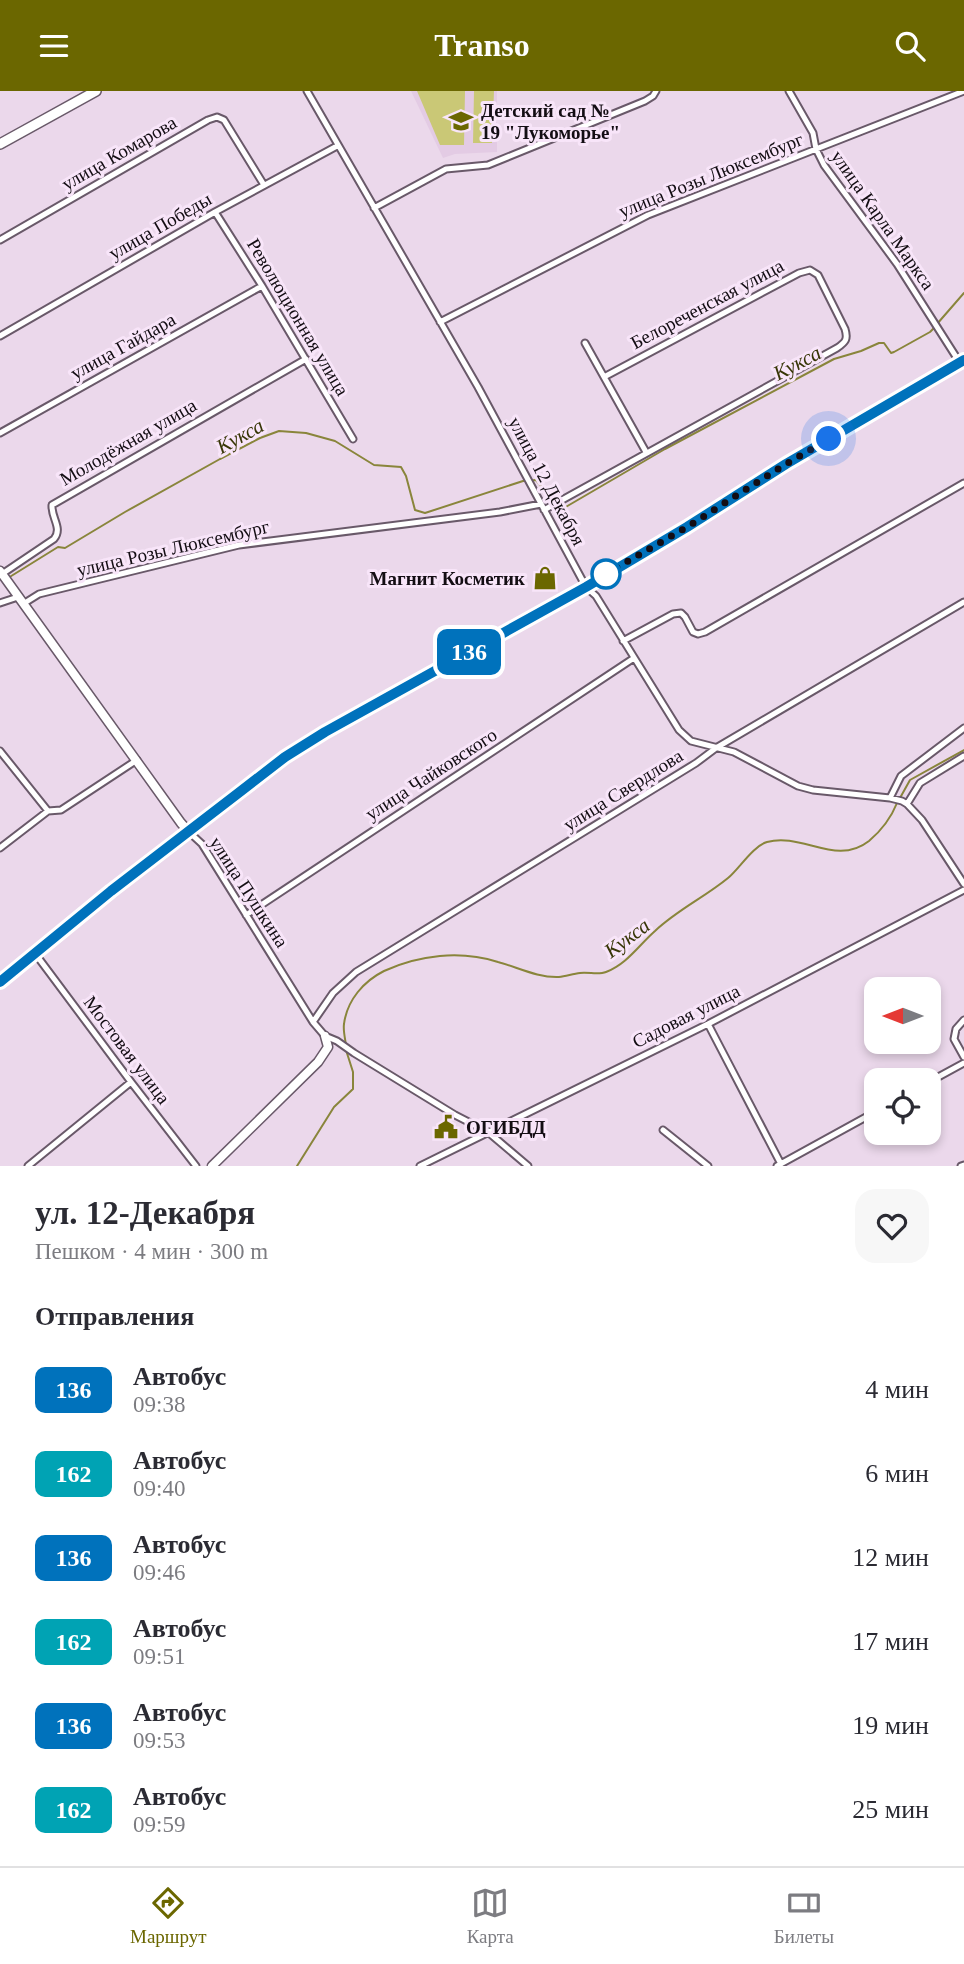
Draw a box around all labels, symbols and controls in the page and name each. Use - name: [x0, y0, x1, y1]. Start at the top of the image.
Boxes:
- icon: menu: [35, 27, 73, 65]
- text: Transo: [434, 27, 530, 63]
- icon: search: [891, 27, 929, 65]
- place label: Детский сад № 19 "Лукоморье": [481, 100, 620, 143]
- school or university icon: Детский сад № 19 "Лукоморье": [447, 107, 475, 135]
- street label: улица Комарова: [58, 111, 181, 194]
- street label: улица Розы Люксембург: [616, 128, 806, 222]
- street label: улица Карла Маркса: [827, 146, 939, 294]
- street label: улица Победы: [105, 188, 215, 264]
- street label: Революционная улица: [243, 235, 354, 400]
- street label: Белореченская улица: [627, 255, 788, 353]
- street label: улица Гайдара: [67, 308, 180, 383]
- water label: Кукса: [768, 341, 825, 386]
- street label: Молодёжная улица: [56, 394, 201, 490]
- water label: Кукса: [211, 413, 268, 459]
- street label: улица 12 Декабря: [504, 413, 590, 549]
- your location: [811, 421, 846, 456]
- street label: улица Розы Люксембург: [75, 516, 272, 580]
- unlabelled marker: [591, 559, 621, 589]
- shop icon: Магнит Косметик: [531, 564, 559, 592]
- place label: Магнит Косметик: [370, 568, 525, 589]
- line badge: 136: [429, 629, 509, 675]
- text: 136: [451, 639, 487, 665]
- street label: улица Чайковского: [361, 724, 501, 824]
- street label: улица Свердлова: [559, 745, 687, 835]
- street label: улица Пушкина: [205, 833, 293, 952]
- water label: Кукса: [599, 913, 654, 963]
- north arrow: [864, 977, 942, 1053]
- map controls: [864, 977, 941, 1145]
- street label: Садовая улица: [629, 980, 744, 1052]
- street label: Мостовая улица: [80, 992, 175, 1109]
- button: locate: [864, 1068, 941, 1145]
- public building icon: ОГИБДД: [432, 1113, 460, 1141]
- place label: ОГИБДД: [466, 1117, 546, 1138]
- button: heart: [855, 1189, 929, 1263]
- text: ул. 12-Декабря: [35, 1195, 255, 1231]
- text: Пешком · 4 мин · 300 m: [35, 1239, 268, 1264]
- text: Отправления: [35, 1302, 194, 1331]
- text: Автобус: [133, 1362, 226, 1391]
- text: 4 мин: [865, 1375, 929, 1404]
- text: 136: [56, 1377, 92, 1403]
- text: 09:38: [133, 1392, 185, 1417]
- text: Автобус: [133, 1446, 226, 1475]
- text: 6 мин: [865, 1459, 929, 1488]
- text: 162: [56, 1461, 92, 1487]
- text: 09:40: [133, 1476, 185, 1501]
- text: Автобус: [133, 1530, 226, 1559]
- text: 12 мин: [852, 1543, 929, 1572]
- text: 136: [56, 1545, 92, 1571]
- text: 09:46: [133, 1560, 185, 1585]
- text: Автобус: [133, 1614, 226, 1643]
- text: 17 мин: [852, 1627, 929, 1656]
- text: 162: [56, 1629, 92, 1655]
- text: 09:51: [133, 1644, 185, 1669]
- text: Автобус: [133, 1698, 226, 1727]
- text: 19 мин: [852, 1711, 929, 1740]
- text: 136: [56, 1713, 92, 1739]
- text: 09:53: [133, 1728, 185, 1753]
- text: Автобус: [133, 1782, 226, 1811]
- text: 25 мин: [852, 1795, 929, 1824]
- text: 162: [56, 1797, 92, 1823]
- text: 09:59: [133, 1812, 185, 1837]
- tab: Маршрут: [130, 1884, 207, 1948]
- tab: Карта: [467, 1884, 514, 1948]
- tab: Билеты: [774, 1884, 834, 1948]

